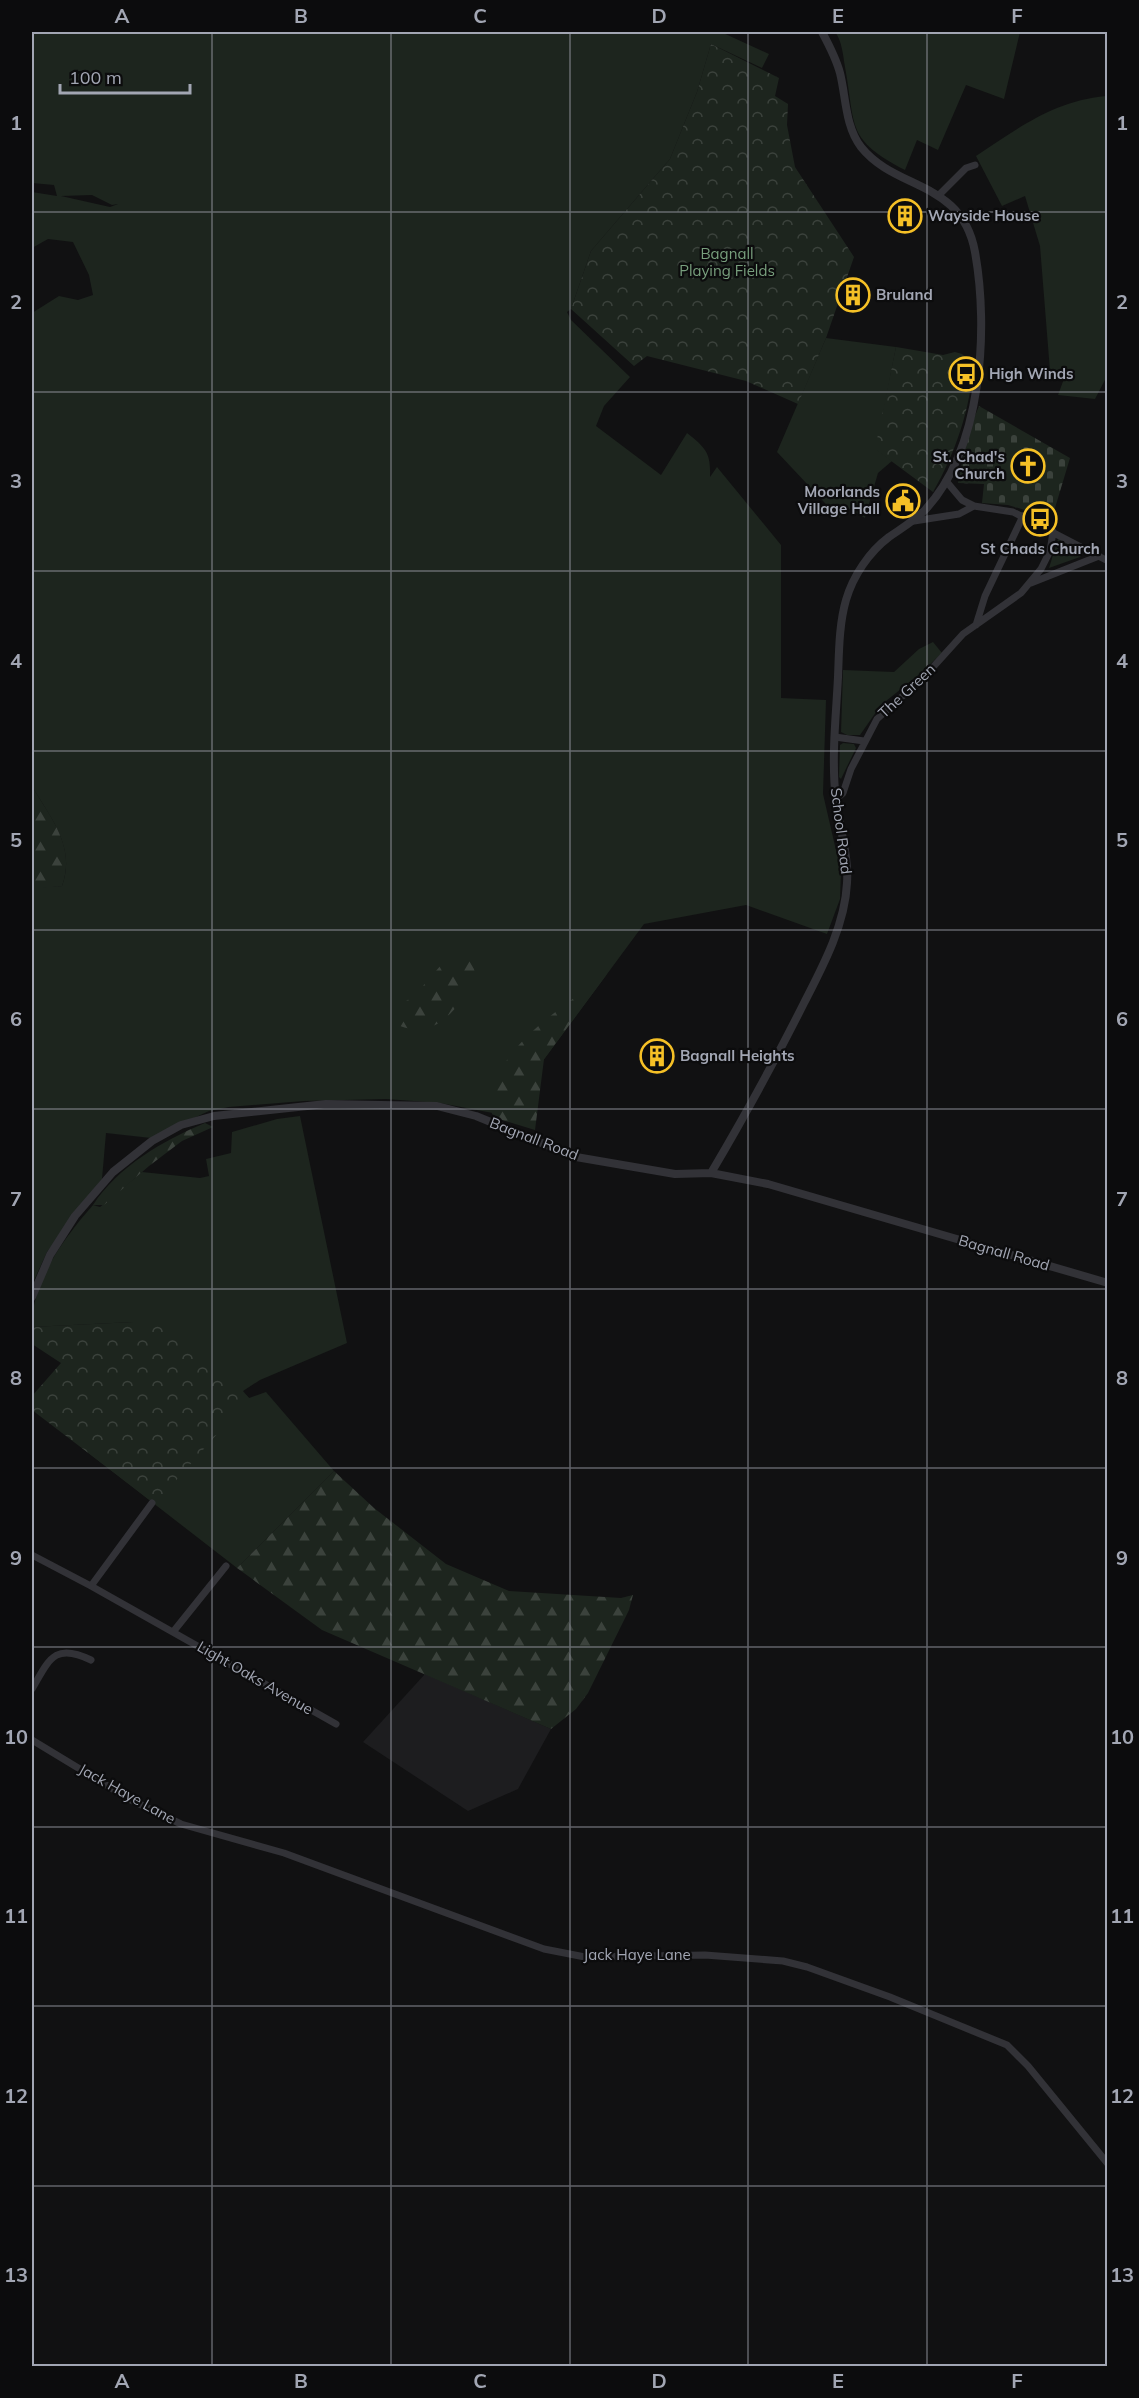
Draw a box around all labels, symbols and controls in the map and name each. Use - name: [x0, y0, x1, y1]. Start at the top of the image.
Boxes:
- text: A: [115, 3, 130, 28]
- text: B: [294, 3, 308, 28]
- text: C: [473, 3, 487, 28]
- text: D: [651, 3, 667, 28]
- text: E: [832, 3, 844, 28]
- text: F: [1011, 3, 1023, 28]
- scale bar: [60, 57, 190, 95]
- text: 100 m: [69, 66, 122, 89]
- text: 1: [10, 110, 22, 135]
- text: 1: [1116, 110, 1128, 135]
- building icon: Wayside House: [887, 198, 923, 234]
- place label: Wayside House: [928, 206, 1039, 225]
- park label: Bagnall Playing Fields: [679, 244, 775, 280]
- building icon: Bruland: [835, 277, 871, 313]
- place label: Bruland: [876, 285, 933, 304]
- text: 2: [10, 289, 22, 314]
- text: 2: [1116, 289, 1128, 314]
- bus stop icon: High Winds: [948, 356, 984, 392]
- place label: High Winds: [989, 364, 1074, 383]
- place label: St. Chad's Church: [933, 447, 1005, 483]
- church icon: St. Chad's Church: [1010, 448, 1046, 484]
- text: 3: [10, 468, 22, 493]
- text: 3: [1116, 468, 1128, 493]
- place label: Moorlands Village Hall: [797, 482, 880, 518]
- public building icon: Moorlands Village Hall: [885, 483, 921, 519]
- bus stop icon: St Chads Church: [1022, 501, 1058, 537]
- place label: St Chads Church: [980, 539, 1100, 558]
- text: 4: [10, 648, 22, 673]
- text: 4: [1116, 648, 1128, 673]
- street label: The Green: [874, 659, 939, 722]
- street label: School Road: [827, 787, 856, 875]
- text: 5: [10, 827, 22, 852]
- text: 5: [1116, 827, 1128, 852]
- text: 6: [10, 1006, 22, 1031]
- text: 6: [1116, 1006, 1128, 1031]
- building icon: Bagnall Heights: [639, 1038, 675, 1074]
- place label: Bagnall Heights: [680, 1046, 795, 1065]
- street label: Bagnall Road: [487, 1113, 581, 1164]
- text: 7: [10, 1186, 22, 1211]
- text: 7: [1116, 1186, 1128, 1211]
- street label: Bagnall Road: [956, 1230, 1052, 1275]
- text: 8: [10, 1365, 22, 1390]
- text: 8: [1116, 1365, 1128, 1390]
- text: 9: [10, 1545, 22, 1570]
- text: 9: [1116, 1545, 1128, 1570]
- street label: Light Oaks Avenue: [194, 1637, 317, 1718]
- text: 10: [4, 1724, 28, 1749]
- text: 10: [1110, 1724, 1134, 1749]
- street label: Jack Haye Lane: [76, 1759, 179, 1828]
- text: 11: [4, 1903, 28, 1928]
- text: 11: [1110, 1903, 1134, 1928]
- street label: Jack Haye Lane: [583, 1945, 691, 1964]
- text: 12: [4, 2083, 28, 2108]
- text: 12: [1110, 2083, 1134, 2108]
- text: 13: [4, 2262, 28, 2287]
- text: 13: [1110, 2262, 1134, 2287]
- text: A: [115, 2368, 130, 2393]
- text: B: [294, 2368, 308, 2393]
- text: C: [473, 2368, 487, 2393]
- text: D: [651, 2368, 667, 2393]
- text: E: [832, 2368, 844, 2393]
- text: F: [1011, 2368, 1023, 2393]

